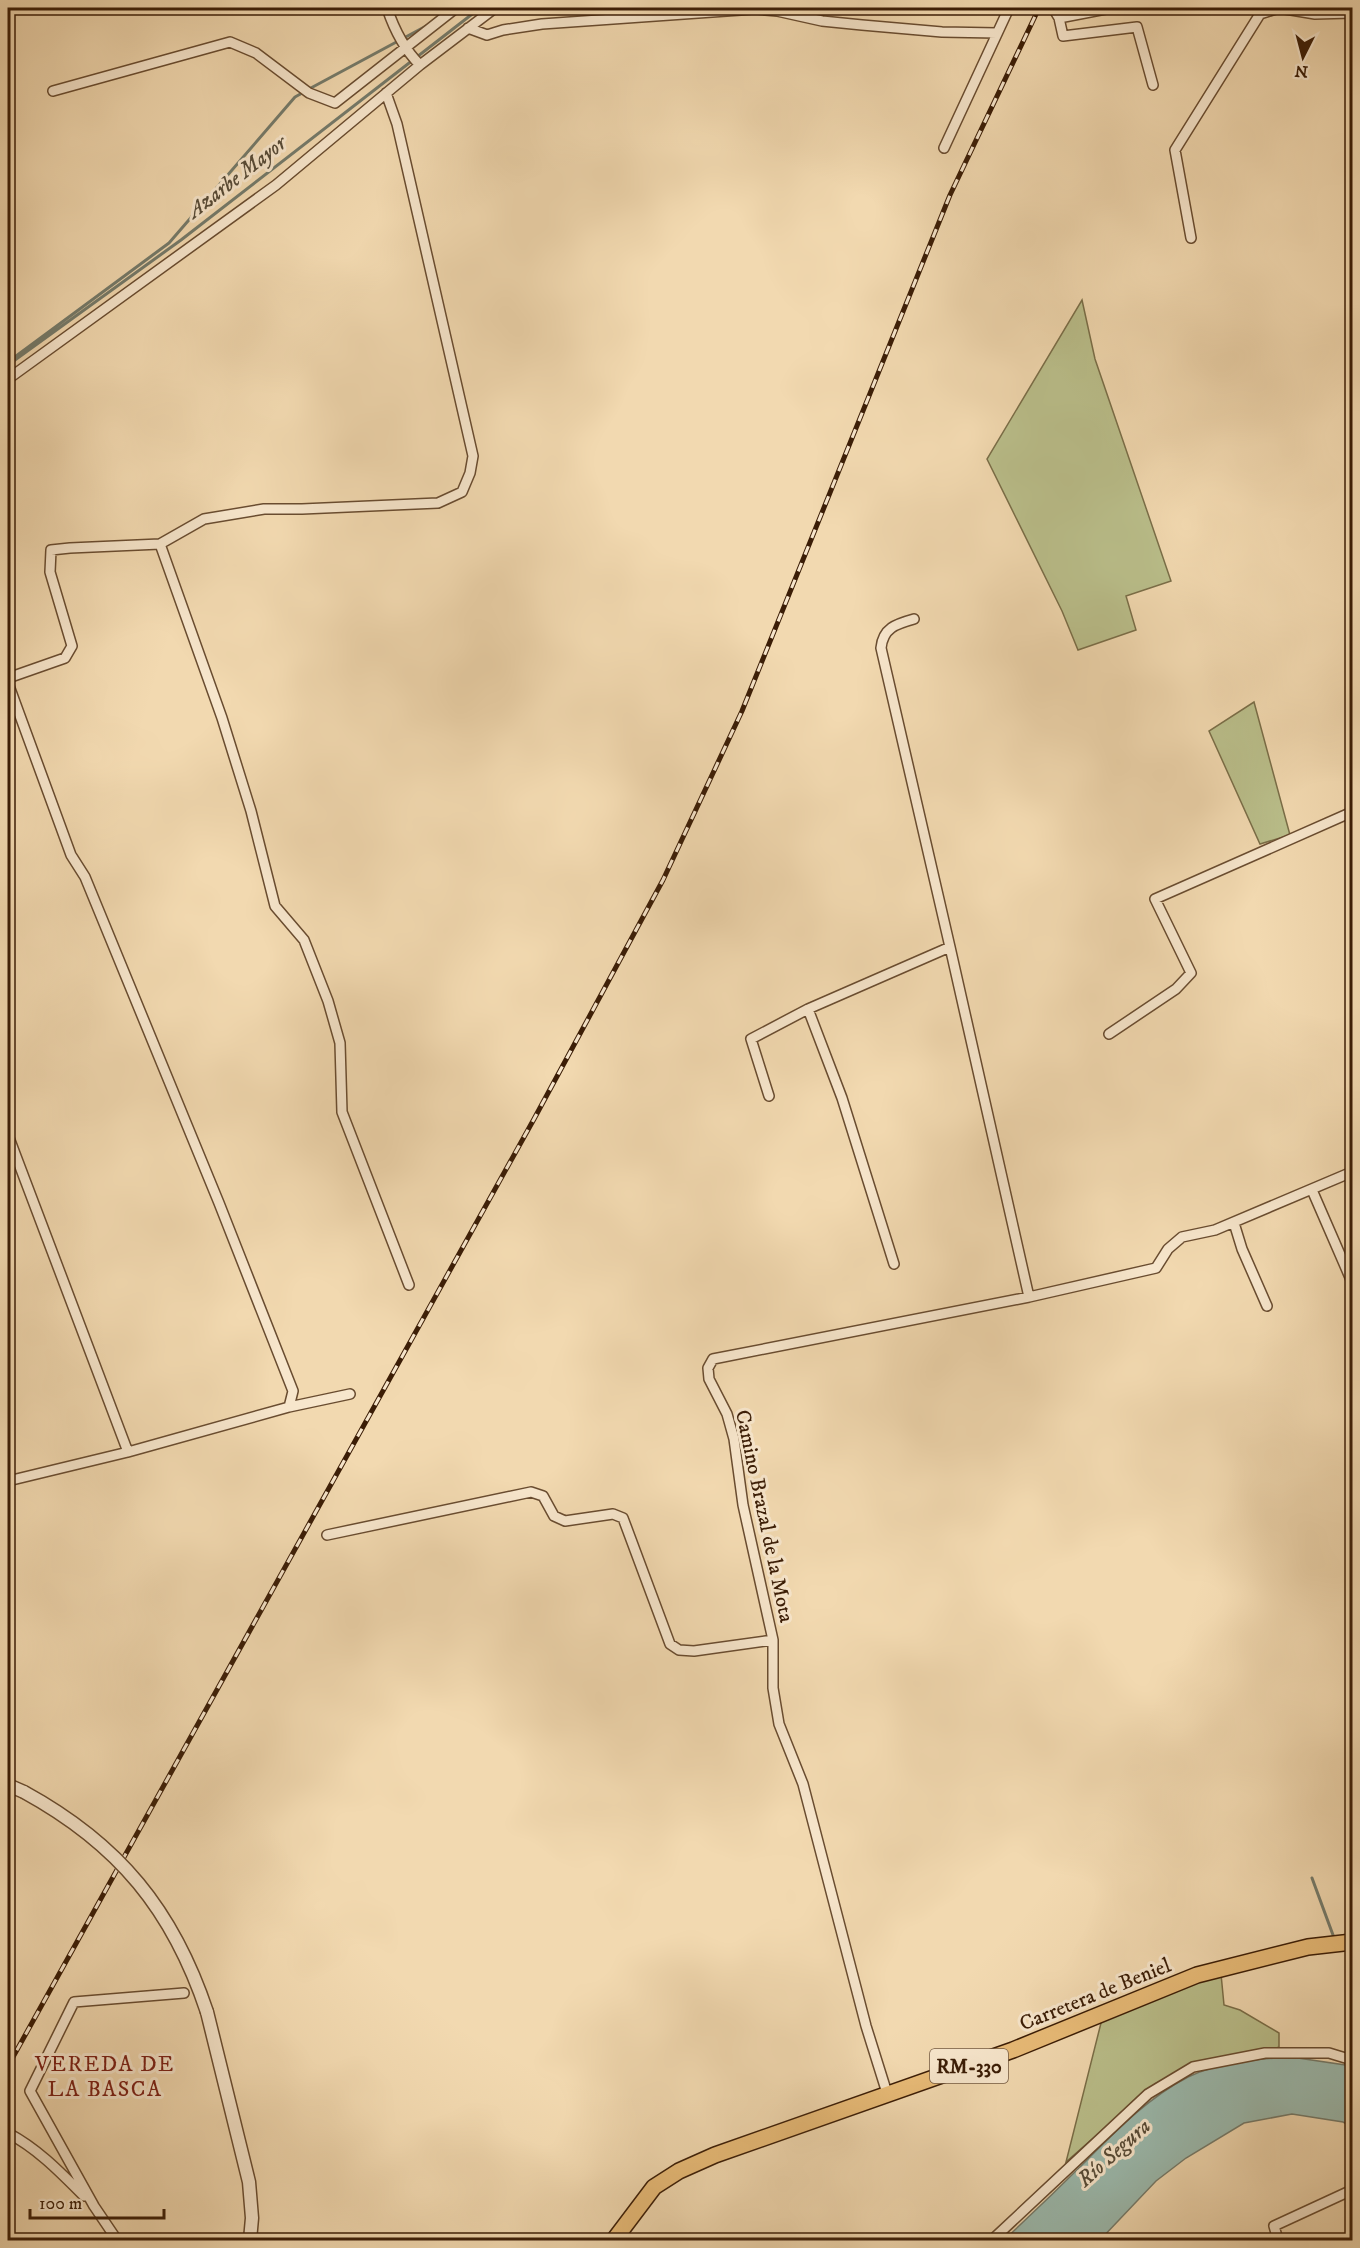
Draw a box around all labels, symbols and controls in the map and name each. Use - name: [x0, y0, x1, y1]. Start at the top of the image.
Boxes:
- north arrow: [1273, 27, 1333, 87]
- text: N: [1294, 60, 1309, 82]
- water label: Azarbe Mayor: [180, 129, 294, 226]
- street label: Camino Brazal de la Mota: [729, 1408, 799, 1625]
- street label: Carretera de Beniel: [1016, 1952, 1175, 2037]
- road number: RM-330: [930, 2049, 1008, 2083]
- district label: VEREDA DE LA BASCA: [34, 2051, 175, 2103]
- water label: Río Segura: [1071, 2113, 1156, 2194]
- scale bar: [30, 2182, 164, 2220]
- text: 100 m: [39, 2193, 82, 2215]

